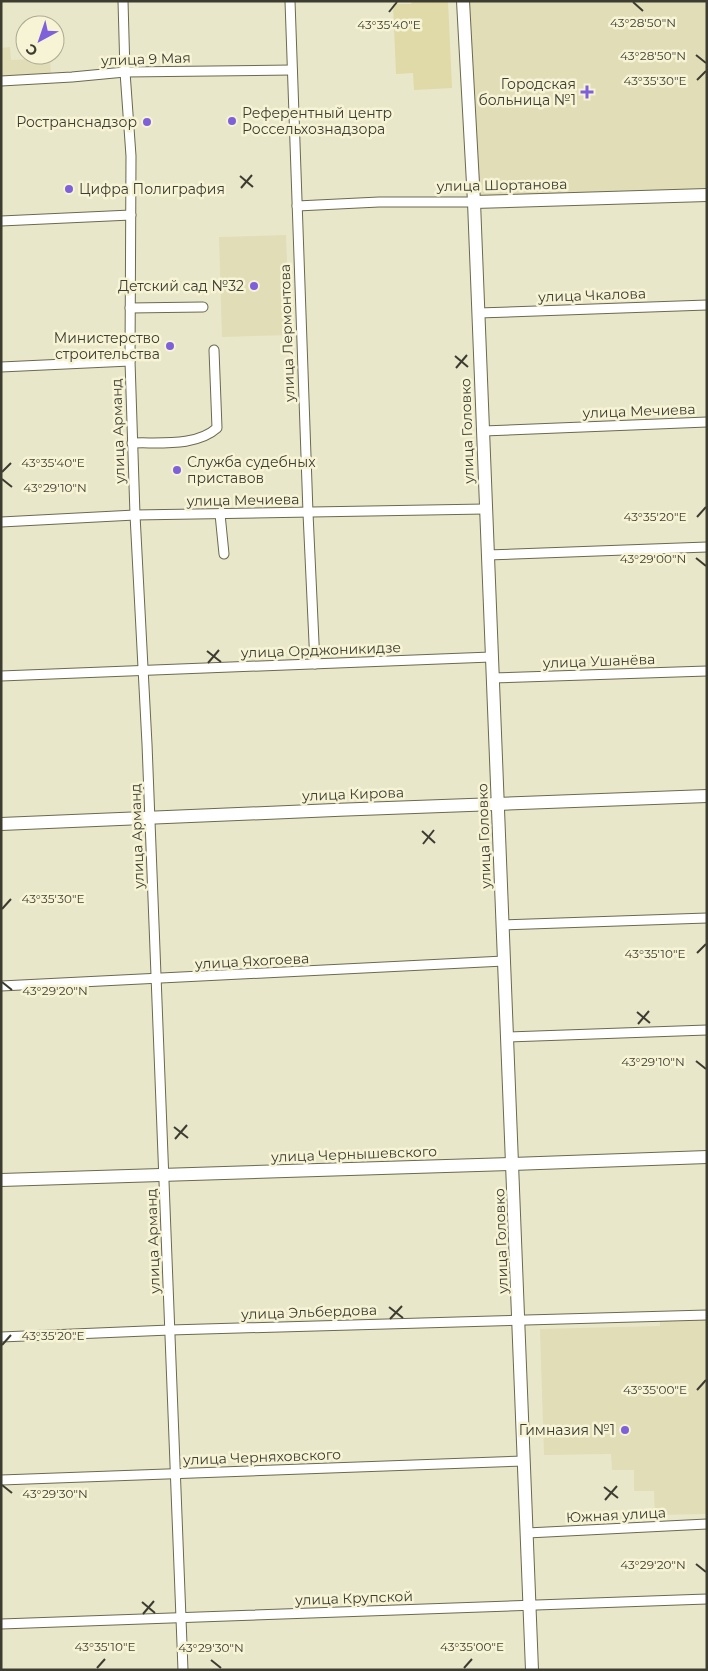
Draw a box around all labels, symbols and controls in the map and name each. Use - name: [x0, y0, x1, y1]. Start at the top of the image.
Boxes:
- north arrow: [15, 15, 65, 65]
- text: 43°28'50"N: [610, 15, 676, 30]
- text: 43°35'40"E: [357, 17, 421, 32]
- text: С: [22, 40, 41, 60]
- street label: улица 9 Мая: [100, 48, 191, 70]
- text: 43°28'50"N: [620, 48, 686, 63]
- text: 43°35'30"E: [624, 73, 686, 88]
- place label: Городская больница №1: [478, 75, 576, 109]
- marker: Городская больница №1: [580, 85, 594, 99]
- place label: Референтный центр Россельхознадзора: [242, 104, 392, 138]
- place label: Ространснадзор: [16, 113, 137, 131]
- marker: Референтный центр Россельхознадзора: [226, 115, 238, 127]
- marker: Ространснадзор: [141, 116, 153, 128]
- street label: улица Шортанова: [435, 175, 568, 195]
- place label: Цифра Полиграфия: [79, 180, 225, 198]
- marker: Цифра Полиграфия: [63, 183, 75, 195]
- street label: улица Лермонтова: [276, 264, 298, 403]
- place label: Детский сад №32: [118, 277, 244, 295]
- marker: Детский сад №32: [248, 280, 260, 292]
- street label: улица Чкалова: [537, 284, 646, 306]
- place label: Министерство строительства: [54, 329, 160, 363]
- marker: Министерство строительства: [164, 340, 176, 352]
- street label: улица Арманд: [107, 378, 129, 485]
- street label: улица Головко: [456, 378, 478, 485]
- street label: улица Мечиева: [581, 400, 696, 422]
- place label: Служба судебных приставов: [187, 453, 316, 487]
- text: 43°35'40"E: [21, 455, 85, 470]
- marker: Служба судебных приставов: [171, 464, 183, 476]
- text: 43°29'10"N: [23, 480, 87, 495]
- street label: улица Мечиева: [185, 490, 300, 510]
- text: 43°35'20"E: [623, 509, 687, 524]
- text: 43°29'00"N: [620, 551, 686, 566]
- street label: улица Орджоникидзе: [240, 638, 401, 662]
- street label: улица Ушанёва: [542, 650, 655, 672]
- street label: улица Арманд: [126, 783, 148, 890]
- street label: улица Кирова: [301, 783, 404, 805]
- street label: улица Головко: [473, 783, 495, 890]
- text: 43°35'30"E: [22, 891, 84, 906]
- text: 43°35'10"E: [625, 946, 685, 961]
- street label: улица Яхогоева: [194, 949, 309, 973]
- text: 43°29'20"N: [22, 983, 88, 998]
- text: 43°29'10"N: [621, 1054, 685, 1069]
- street label: улица Чернышевского: [270, 1142, 437, 1166]
- street label: улица Арманд: [142, 1188, 164, 1295]
- street label: улица Головко: [490, 1188, 512, 1295]
- street label: улица Эльбердова: [240, 1301, 377, 1323]
- text: 43°35'20"E: [21, 1328, 85, 1343]
- text: 43°35'00"E: [623, 1382, 687, 1397]
- place label: Гимназия №1: [519, 1421, 615, 1439]
- marker: Гимназия №1: [619, 1424, 631, 1436]
- street label: улица Черняховского: [182, 1445, 341, 1469]
- text: 43°29'30"N: [22, 1486, 88, 1501]
- street label: Южная улица: [566, 1503, 666, 1527]
- text: 43°29'20"N: [620, 1557, 686, 1572]
- street label: улица Крупской: [294, 1587, 413, 1609]
- text: 43°35'10"E: [75, 1639, 135, 1654]
- text: 43°35'00"E: [440, 1639, 504, 1654]
- text: 43°29'30"N: [178, 1640, 244, 1655]

